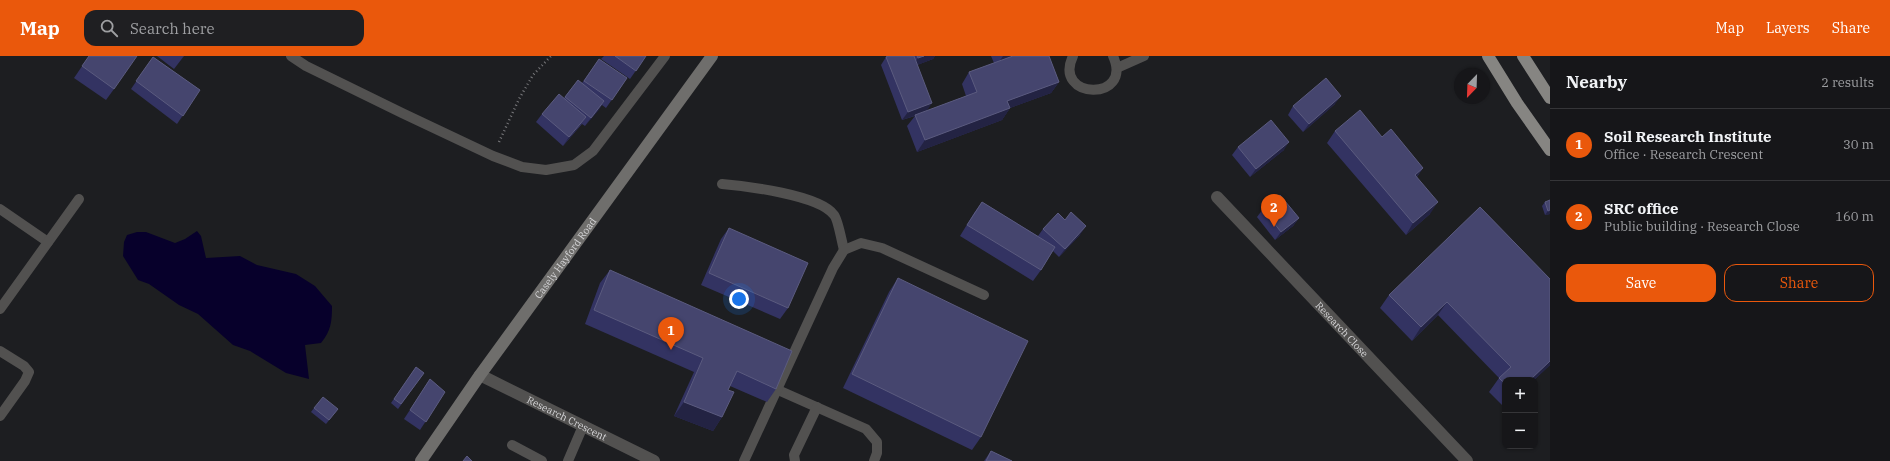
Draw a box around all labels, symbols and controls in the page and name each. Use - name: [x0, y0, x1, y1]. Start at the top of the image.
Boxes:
- search box: [84, 10, 364, 46]
- text: Map: [20, 16, 60, 40]
- icon: search: [98, 17, 120, 39]
- text: Search here: [130, 19, 214, 38]
- text: Map: [1716, 19, 1744, 37]
- text: Layers: [1766, 19, 1810, 37]
- text: Share: [1832, 19, 1870, 37]
- north arrow: [1454, 68, 1490, 104]
- text: Nearby: [1566, 71, 1627, 93]
- text: 2 results: [1821, 74, 1874, 91]
- text: Soil Research Institute: [1604, 127, 1772, 146]
- text: 1: [1575, 136, 1583, 153]
- text: 30 m: [1843, 136, 1874, 153]
- text: Office · Research Crescent: [1604, 146, 1763, 163]
- pin: 2: [1261, 194, 1287, 227]
- text: SRC office: [1604, 199, 1678, 218]
- text: 2: [1575, 208, 1583, 225]
- text: 160 m: [1835, 208, 1874, 225]
- street label: Casely Hayford Road: [531, 215, 599, 301]
- text: Public building · Research Close: [1604, 218, 1800, 235]
- button: Save: [1566, 264, 1716, 302]
- button: Share: [1724, 264, 1874, 302]
- your location: [729, 289, 749, 309]
- street label: Research Close: [1313, 299, 1371, 360]
- pin: 1: [658, 317, 684, 350]
- map controls: [1502, 377, 1538, 449]
- button: +: [1502, 377, 1538, 413]
- street label: Research Crescent: [525, 393, 609, 443]
- button: −: [1502, 413, 1538, 449]

